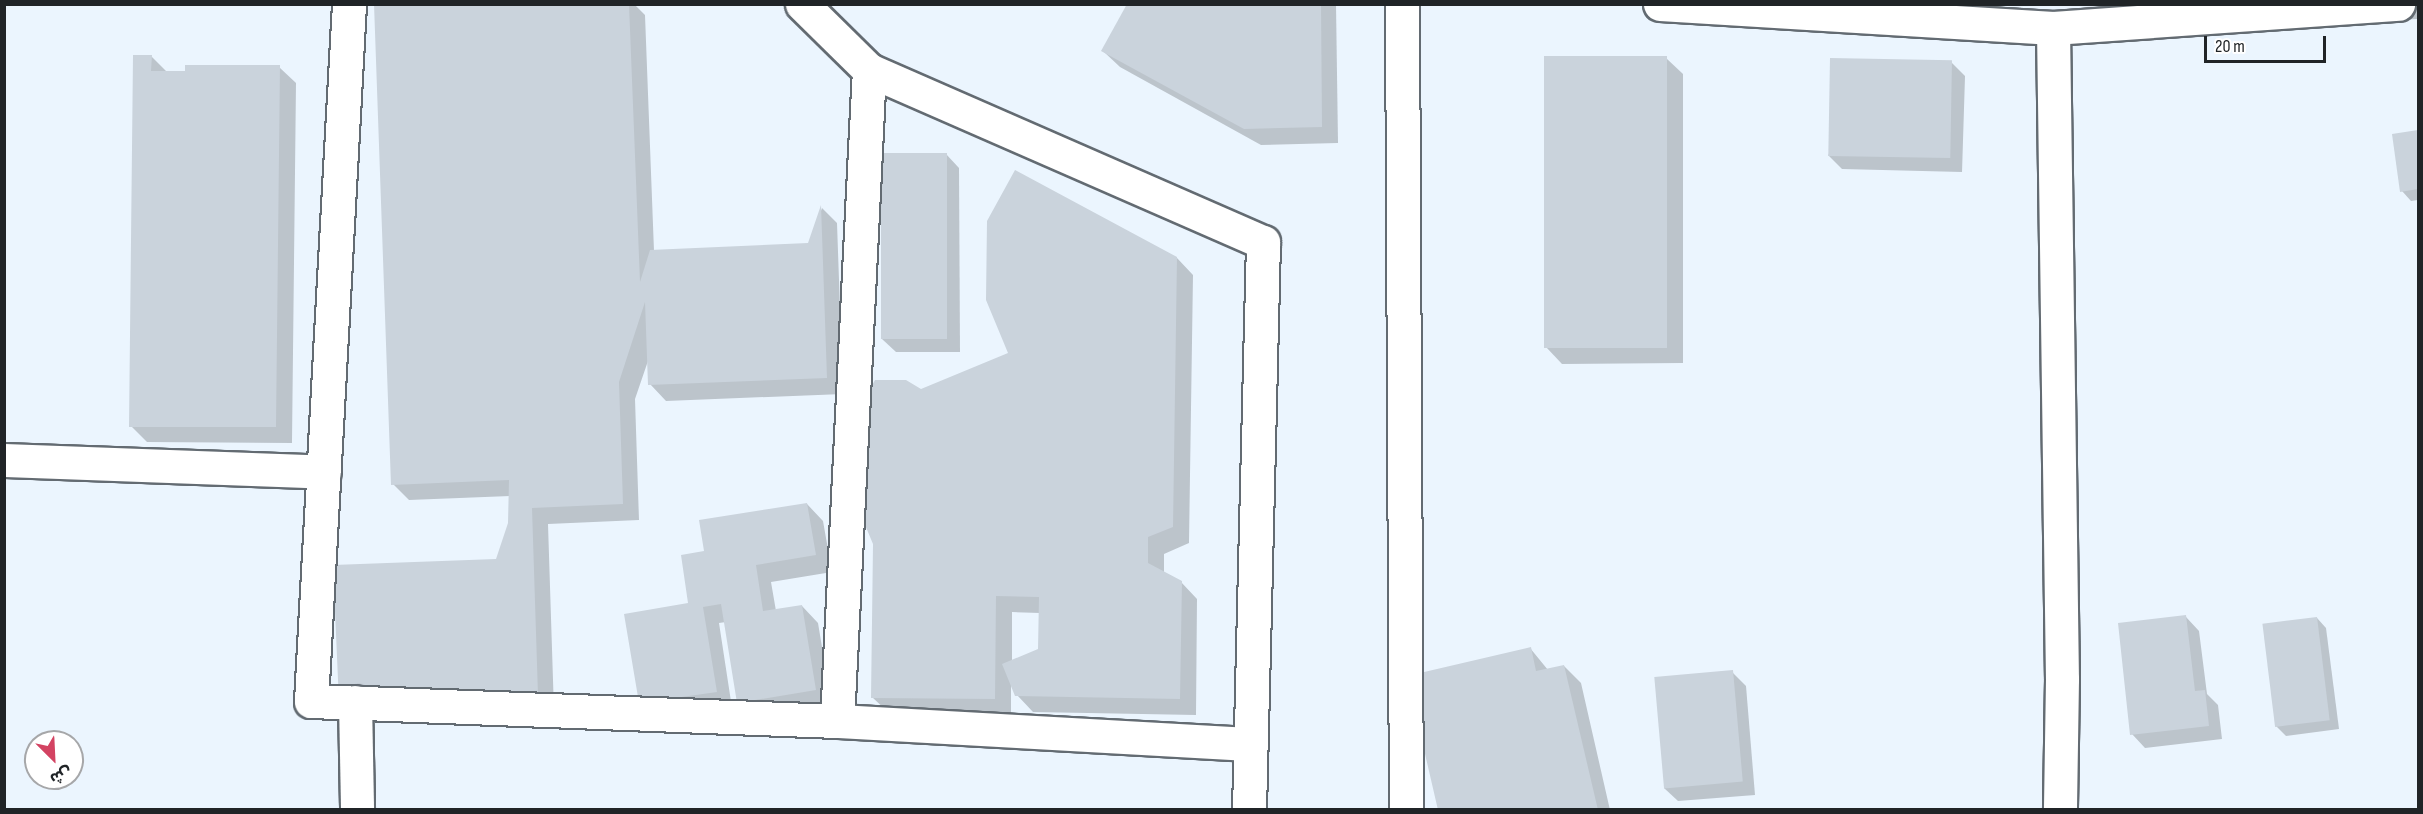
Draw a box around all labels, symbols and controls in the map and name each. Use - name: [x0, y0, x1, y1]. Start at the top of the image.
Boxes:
- scale bar: [2207, 24, 2328, 62]
- text: 20 m: [2215, 36, 2245, 57]
- north arrow: [24, 730, 84, 790]
- text: ش: [47, 762, 75, 788]

